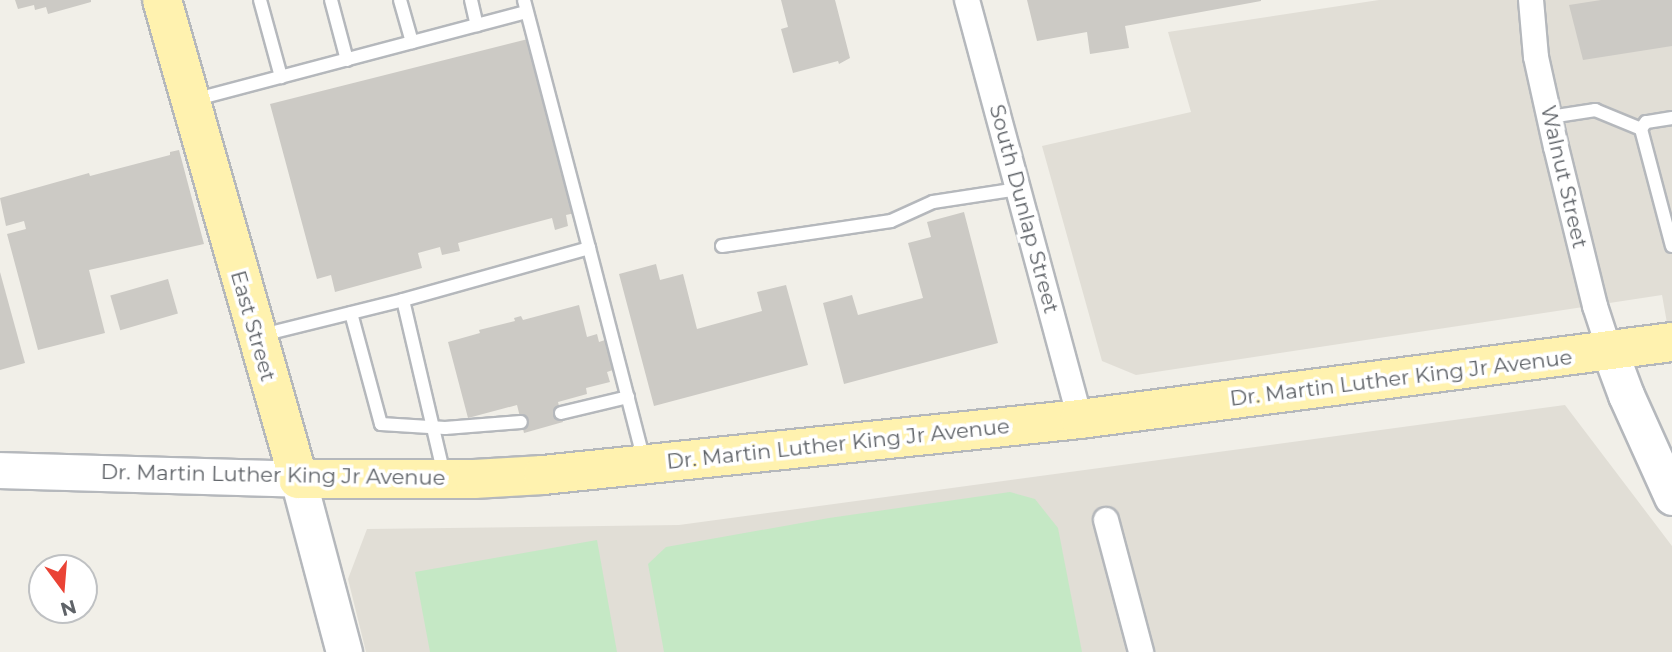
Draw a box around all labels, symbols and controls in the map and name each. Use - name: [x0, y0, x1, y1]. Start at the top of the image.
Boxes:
- street label: South Dunlap Street: [984, 102, 1064, 316]
- street label: Walnut Street: [1535, 103, 1593, 251]
- street label: East Street: [225, 268, 281, 384]
- street label: Dr. Martin Luther King Jr Avenue: [1228, 344, 1574, 412]
- street label: Dr. Martin Luther King Jr Avenue: [665, 413, 1011, 475]
- street label: Dr. Martin Luther King Jr Avenue: [101, 459, 445, 491]
- north arrow: [28, 554, 98, 624]
- text: N: [58, 595, 79, 621]

